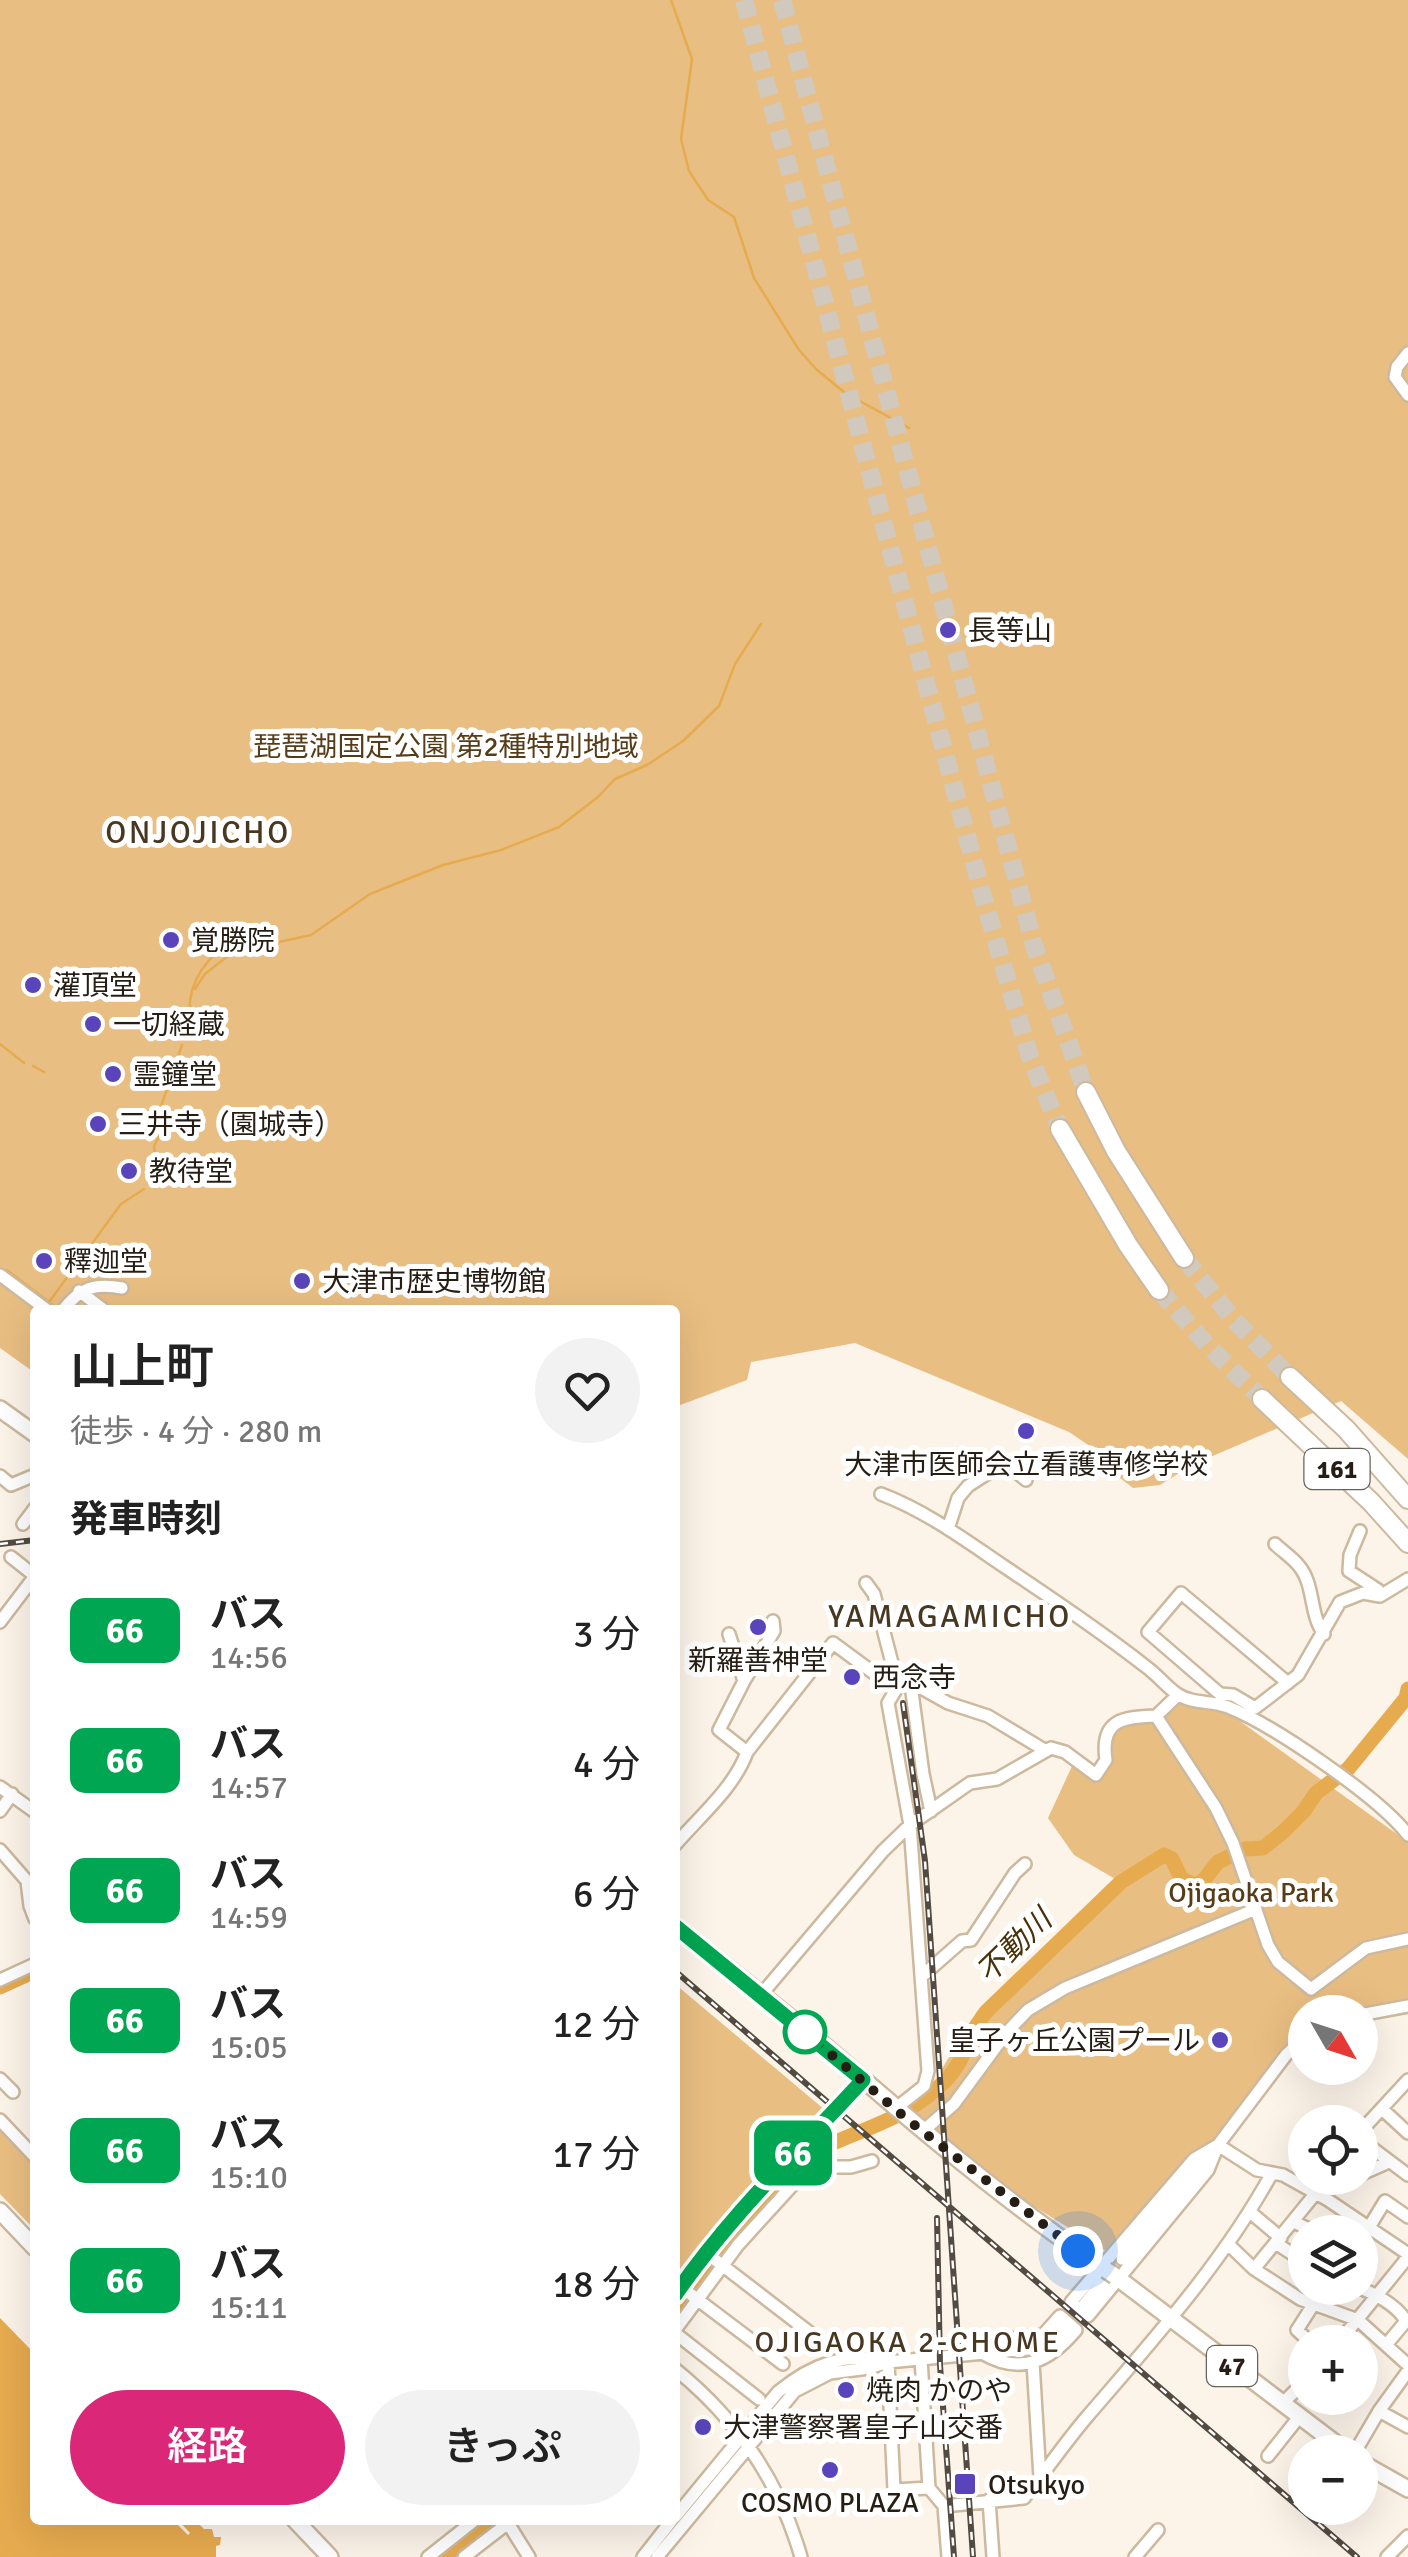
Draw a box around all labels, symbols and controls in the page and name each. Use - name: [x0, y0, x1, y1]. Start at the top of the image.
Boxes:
- place label: 長等山: [968, 614, 1052, 648]
- marker: 長等山: [937, 619, 959, 641]
- park label: 琵琶湖国定公園 第2種特別地域: [253, 730, 639, 764]
- district label: ONJOJICHO: [105, 813, 291, 852]
- place label: 覚勝院: [191, 924, 275, 958]
- marker: 覚勝院: [160, 929, 182, 951]
- place label: 灌頂堂: [53, 969, 137, 1003]
- marker: 灌頂堂: [22, 974, 44, 996]
- place label: 一切経蔵: [113, 1008, 225, 1042]
- marker: 一切経蔵: [82, 1013, 104, 1035]
- place label: 霊鐘堂: [133, 1058, 217, 1092]
- marker: 霊鐘堂: [102, 1063, 124, 1085]
- place label: 三井寺（園城寺）: [118, 1108, 342, 1142]
- marker: 三井寺（園城寺）: [87, 1113, 109, 1135]
- place label: 教待堂: [149, 1155, 233, 1189]
- marker: 教待堂: [118, 1160, 140, 1182]
- place label: 釋迦堂: [64, 1245, 148, 1279]
- marker: 釋迦堂: [33, 1250, 55, 1272]
- place label: 大津市歴史博物館: [322, 1265, 546, 1299]
- marker: 大津市歴史博物館: [291, 1270, 313, 1292]
- text: 山上町: [70, 1338, 214, 1397]
- button: heart: [535, 1338, 640, 1443]
- text: 徒歩 · 4 分 · 280 m: [70, 1412, 322, 1451]
- marker: 大津市医師会立看護専修学校: [1015, 1420, 1037, 1442]
- place label: 大津市医師会立看護専修学校: [844, 1448, 1208, 1482]
- road number: 161: [1304, 1449, 1370, 1489]
- text: 発車時刻: [70, 1496, 222, 1543]
- text: バス: [210, 1591, 286, 1638]
- district label: YAMAGAMICHO: [828, 1597, 1072, 1636]
- text: 66: [106, 1609, 144, 1652]
- text: 3 分: [573, 1611, 640, 1658]
- marker: 新羅善神堂: [747, 1616, 769, 1638]
- text: 14:56: [210, 1638, 288, 1677]
- place label: 新羅善神堂: [688, 1644, 828, 1678]
- place label: 西念寺: [872, 1661, 956, 1695]
- marker: 西念寺: [841, 1666, 863, 1688]
- text: バス: [210, 1721, 286, 1768]
- text: 66: [106, 1739, 144, 1782]
- text: 4 分: [573, 1741, 640, 1788]
- text: 14:57: [210, 1768, 288, 1807]
- text: バス: [210, 1851, 286, 1898]
- text: 66: [106, 1869, 144, 1912]
- text: 6 分: [573, 1871, 640, 1918]
- park label: Ojigaoka Park: [1168, 1876, 1334, 1910]
- text: 14:59: [210, 1898, 288, 1937]
- water label: 不動川: [969, 1900, 1062, 1991]
- text: バス: [210, 1981, 286, 2028]
- north arrow: [1288, 1995, 1378, 2085]
- map controls: [1288, 1995, 1378, 2525]
- text: 66: [106, 1999, 144, 2042]
- text: 12 分: [553, 2001, 640, 2048]
- unlabelled marker: [784, 2011, 826, 2053]
- place label: 皇子ヶ丘公園プール: [948, 2024, 1200, 2058]
- text: 15:05: [210, 2028, 288, 2067]
- marker: 皇子ヶ丘公園プール: [1209, 2029, 1231, 2051]
- button: locate: [1288, 2105, 1378, 2195]
- text: バス: [210, 2111, 286, 2158]
- line badge: 66: [748, 2120, 838, 2186]
- text: 66: [106, 2129, 144, 2172]
- text: 17 分: [553, 2131, 640, 2178]
- text: 66: [774, 2132, 812, 2175]
- text: 15:10: [210, 2158, 288, 2197]
- button: layers: [1288, 2215, 1378, 2305]
- your location: [1053, 2226, 1103, 2276]
- text: バス: [210, 2241, 286, 2288]
- text: 66: [106, 2259, 144, 2302]
- text: 18 分: [553, 2261, 640, 2308]
- text: 15:11: [210, 2288, 288, 2327]
- district label: OJIGAOKA 2-CHOME: [754, 2324, 1062, 2361]
- button: +: [1288, 2325, 1378, 2415]
- road number: 47: [1207, 2346, 1257, 2386]
- place label: 焼肉 かのや: [866, 2374, 1012, 2408]
- marker: 焼肉 かのや: [835, 2379, 857, 2401]
- button: 経路: [70, 2390, 345, 2505]
- button: きっぷ: [365, 2390, 640, 2505]
- place label: 大津警察署皇子山交番: [723, 2411, 1003, 2445]
- marker: 大津警察署皇子山交番: [692, 2416, 714, 2438]
- button: −: [1288, 2435, 1378, 2525]
- marker: COSMO PLAZA: [819, 2459, 841, 2481]
- place label: Otsukyo: [988, 2468, 1085, 2502]
- marker: Otsukyo: [952, 2471, 978, 2497]
- place label: COSMO PLAZA: [741, 2486, 919, 2520]

